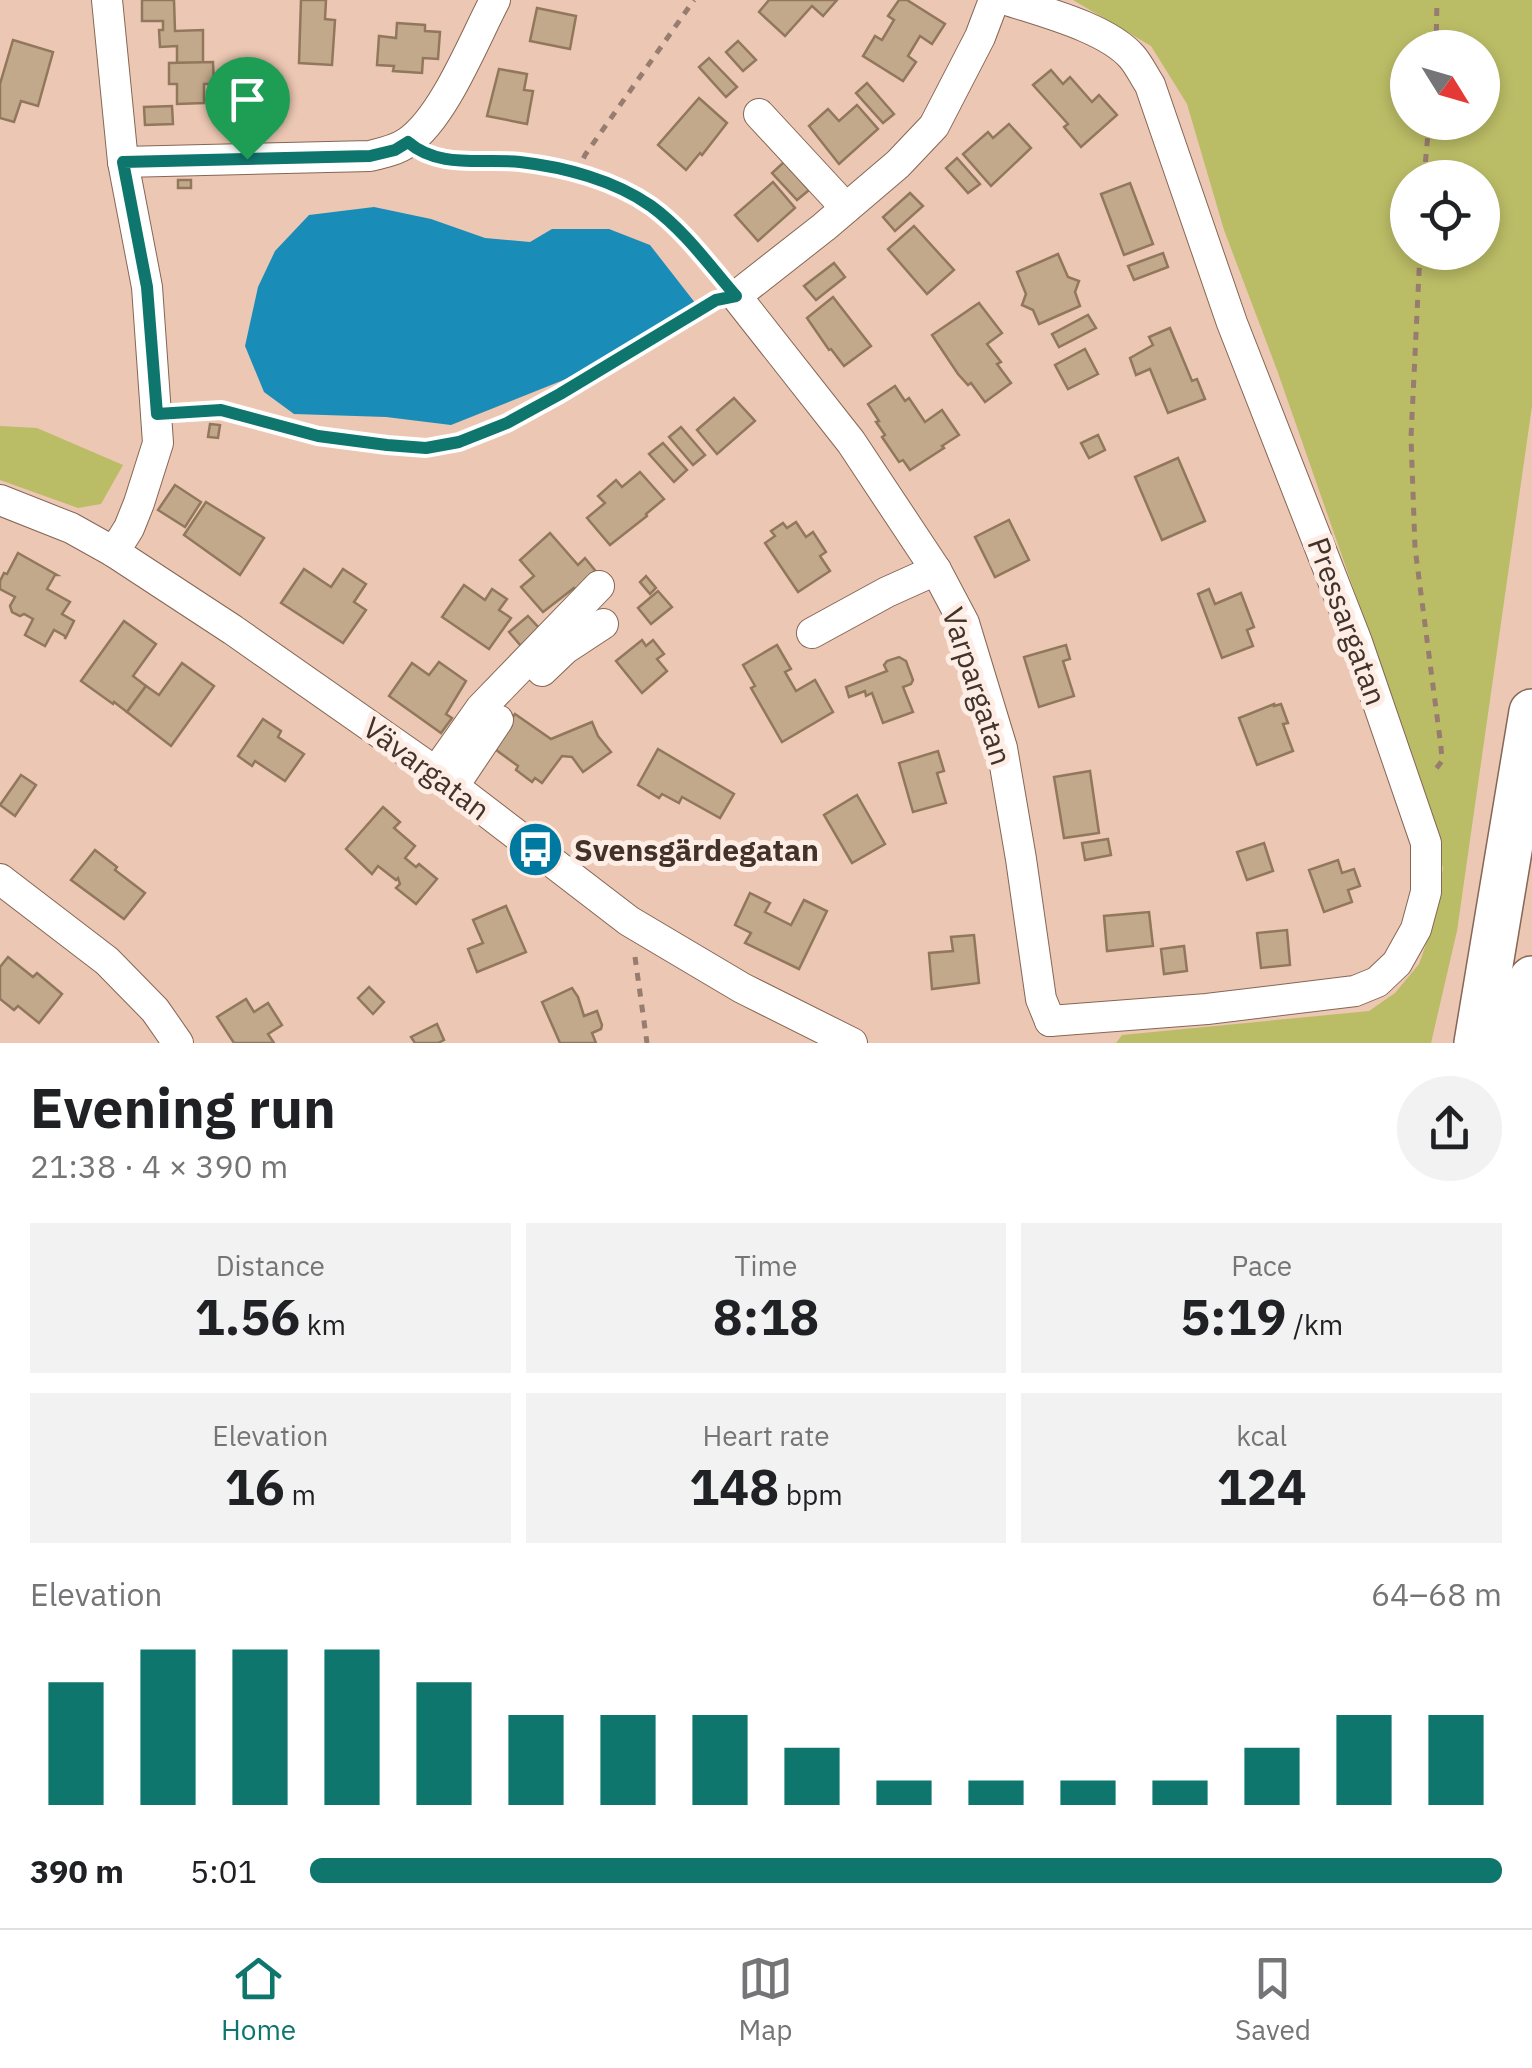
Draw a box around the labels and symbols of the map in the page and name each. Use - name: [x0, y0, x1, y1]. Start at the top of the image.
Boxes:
- north arrow: [1390, 30, 1500, 140]
- pin: [205, 57, 290, 160]
- street label: Pressargatan: [1300, 532, 1396, 710]
- street label: Varpargatan: [934, 602, 1022, 770]
- street label: Vävargatan: [356, 707, 498, 829]
- bus stop icon: Svensgärdegatan: [505, 819, 565, 879]
- place label: Svensgärdegatan: [574, 830, 819, 869]

